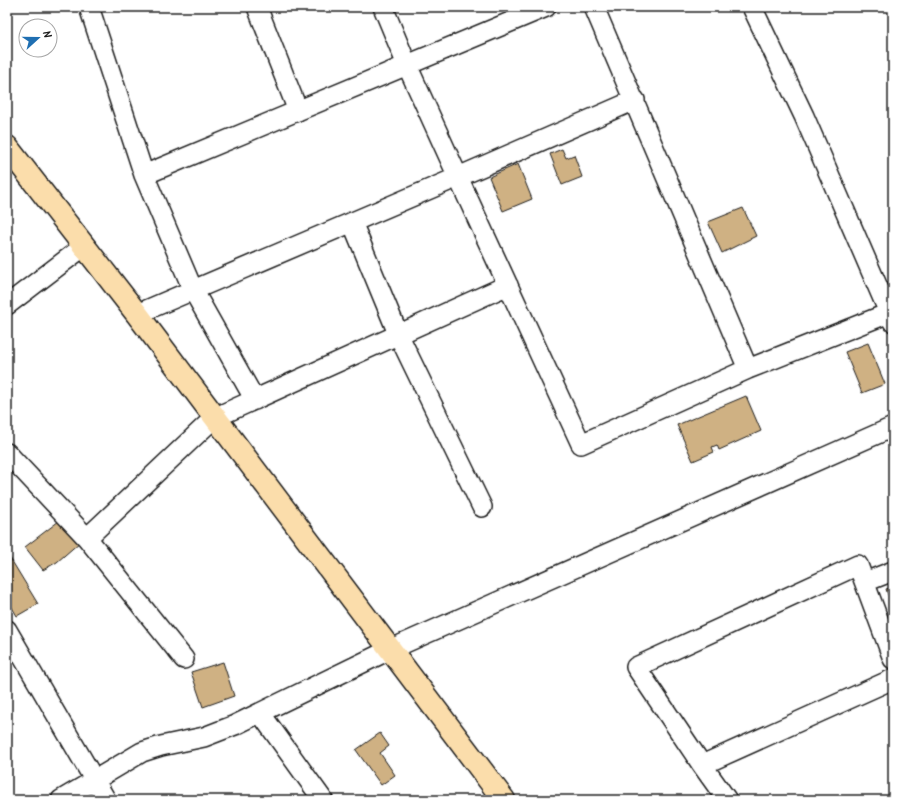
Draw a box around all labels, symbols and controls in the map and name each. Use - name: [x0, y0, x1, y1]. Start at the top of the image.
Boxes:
- north arrow: [18, 18, 58, 58]
- text: N: [37, 28, 56, 41]

